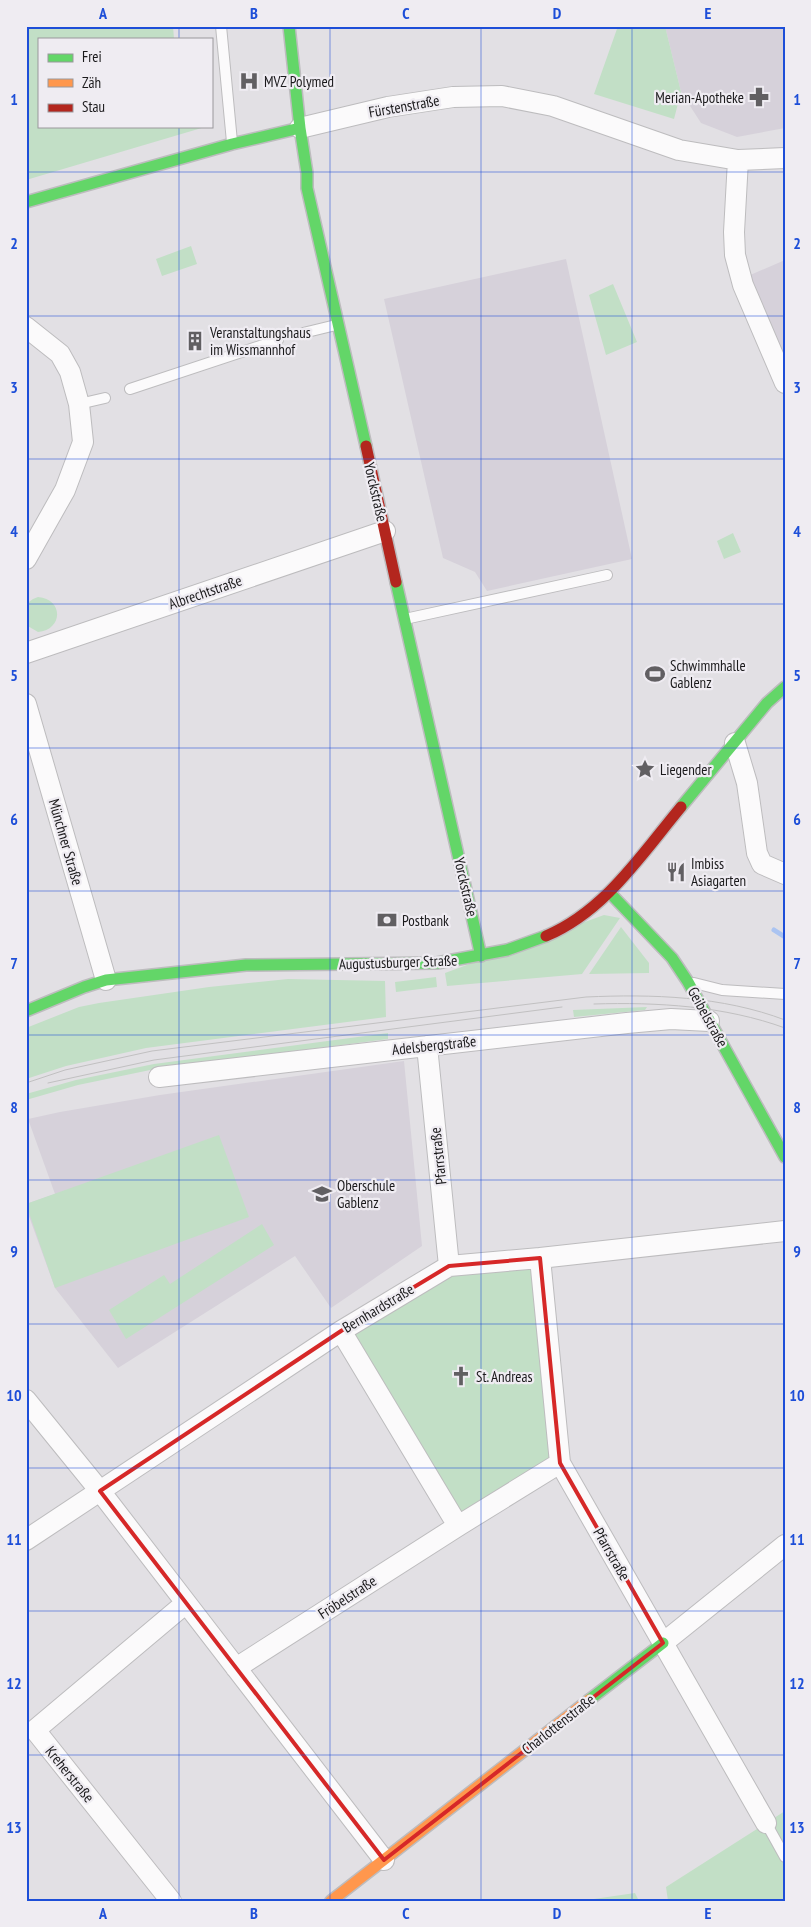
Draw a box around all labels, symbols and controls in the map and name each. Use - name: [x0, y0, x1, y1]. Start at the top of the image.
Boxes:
- text: A: [98, 3, 108, 23]
- text: B: [250, 3, 258, 23]
- text: C: [402, 3, 410, 23]
- text: D: [553, 3, 562, 23]
- text: E: [705, 3, 712, 23]
- legend: [38, 38, 212, 128]
- text: Frei: [82, 47, 102, 66]
- hospital icon: MVZ Polymed: [238, 70, 260, 92]
- place label: MVZ Polymed: [264, 72, 334, 91]
- text: Zäh: [82, 73, 101, 92]
- pharmacy icon: Merian-Apotheke: [748, 86, 770, 108]
- place label: Merian-Apotheke: [655, 88, 744, 107]
- text: 1: [10, 89, 18, 109]
- text: 1: [793, 89, 801, 109]
- street label: Fürstenstraße: [367, 90, 441, 122]
- text: Stau: [82, 97, 105, 116]
- text: 2: [10, 233, 18, 253]
- text: 2: [793, 233, 801, 253]
- place label: Veranstaltungshaus im Wissmannhof: [209, 323, 311, 359]
- building icon: Veranstaltungshaus im Wissmannhof: [184, 330, 206, 352]
- text: 3: [10, 377, 18, 397]
- text: 3: [793, 377, 801, 397]
- street label: Yorckstraße: [360, 460, 392, 524]
- text: 4: [10, 521, 18, 541]
- text: 4: [793, 521, 801, 541]
- street label: Albrechtstraße: [166, 571, 244, 613]
- place label: Schwimmhalle Gablenz: [670, 656, 746, 692]
- sports icon: Schwimmhalle Gablenz: [644, 663, 666, 685]
- text: 5: [10, 665, 18, 685]
- text: 5: [793, 665, 801, 685]
- place icon: Liegender: [634, 758, 656, 780]
- place label: Liegender: [660, 760, 713, 779]
- street label: Münchner Straße: [45, 797, 87, 887]
- text: 6: [10, 809, 18, 829]
- text: 6: [793, 809, 801, 829]
- place label: Imbiss Asiagarten: [691, 854, 746, 890]
- street label: Yorckstraße: [450, 855, 482, 919]
- restaurant icon: Imbiss Asiagarten: [665, 861, 687, 883]
- bank icon: Postbank: [376, 909, 398, 931]
- place label: Postbank: [402, 911, 449, 930]
- street label: Augustusburger Straße: [338, 950, 458, 974]
- text: 7: [10, 953, 18, 973]
- text: 7: [793, 953, 801, 973]
- street label: Geibelstraße: [684, 984, 732, 1050]
- street label: Adelsbergstraße: [391, 1031, 477, 1059]
- text: 8: [10, 1097, 18, 1117]
- text: 8: [793, 1097, 801, 1117]
- street label: Pfarrstraße: [426, 1126, 450, 1186]
- place label: Oberschule Gablenz: [337, 1176, 395, 1212]
- school or university icon: Oberschule Gablenz: [311, 1183, 333, 1205]
- text: 9: [10, 1241, 18, 1261]
- text: 9: [793, 1241, 801, 1261]
- street label: Bernhardstraße: [339, 1279, 417, 1337]
- church icon: St. Andreas: [450, 1365, 472, 1387]
- place label: St. Andreas: [476, 1367, 533, 1386]
- text: 10: [6, 1385, 22, 1405]
- text: 10: [789, 1385, 805, 1405]
- street label: Pfarrstraße: [589, 1524, 635, 1584]
- text: 11: [6, 1529, 22, 1549]
- text: 11: [789, 1529, 805, 1549]
- street label: Fröbelstraße: [314, 1571, 380, 1623]
- text: 12: [6, 1673, 22, 1693]
- text: 12: [789, 1673, 805, 1693]
- street label: Charlottenstraße: [518, 1690, 598, 1758]
- street label: Kreherstraße: [41, 1742, 99, 1806]
- text: 13: [6, 1817, 22, 1837]
- text: 13: [789, 1817, 805, 1837]
- text: A: [98, 1903, 108, 1923]
- text: B: [250, 1903, 258, 1923]
- text: C: [402, 1903, 410, 1923]
- text: D: [553, 1903, 562, 1923]
- text: E: [705, 1903, 712, 1923]

